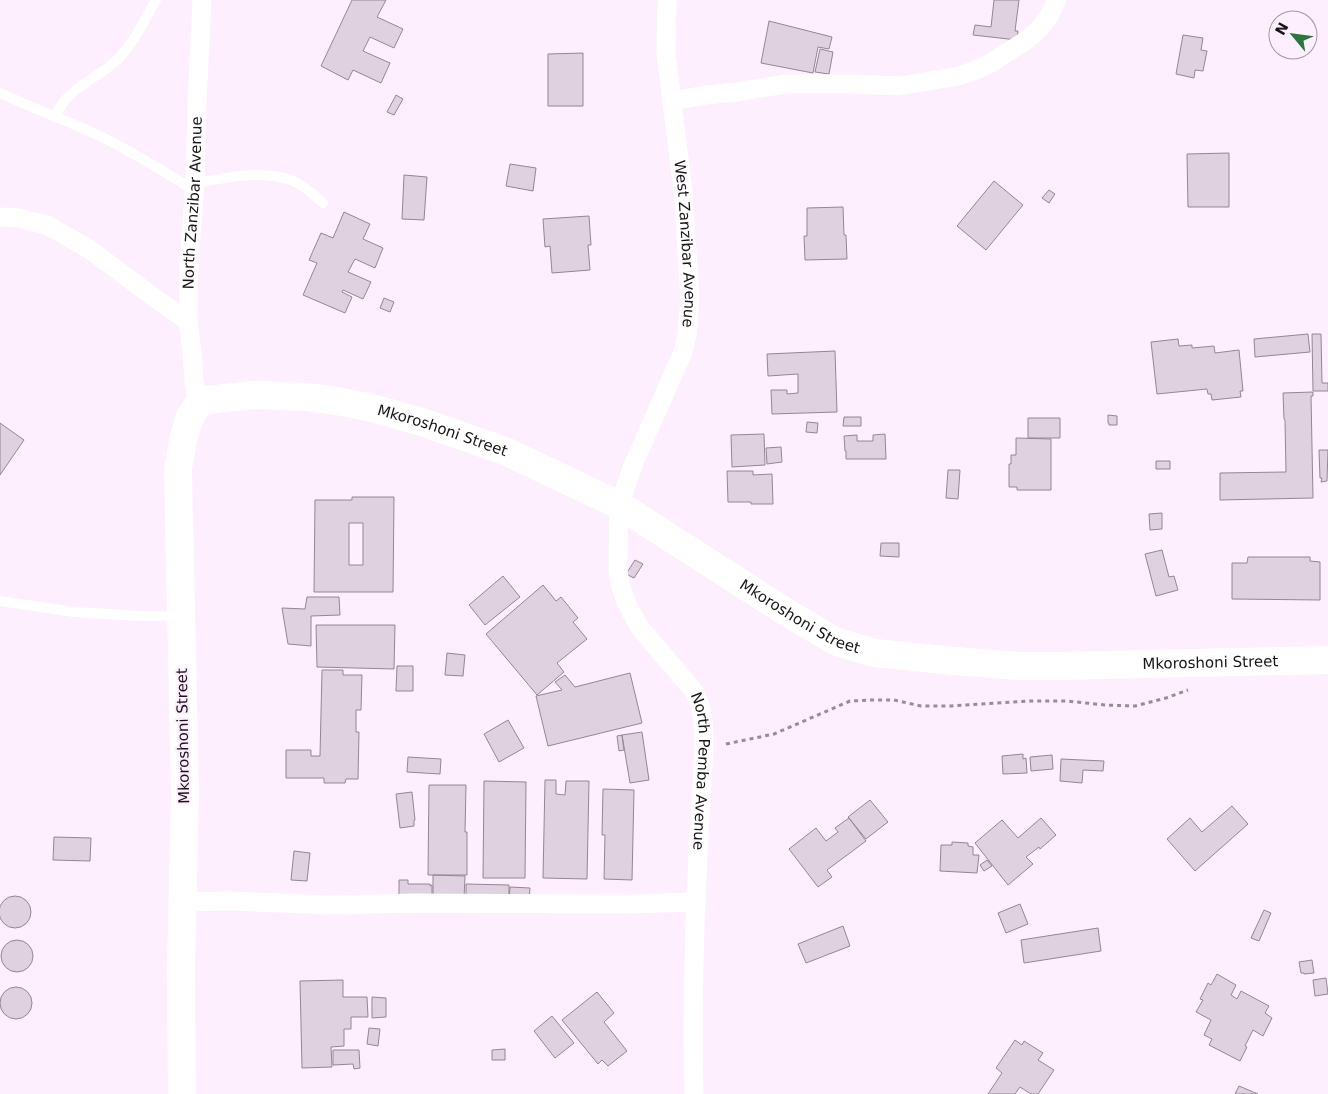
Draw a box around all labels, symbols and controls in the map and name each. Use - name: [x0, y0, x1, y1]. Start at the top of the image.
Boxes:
- north arrow: [1268, 10, 1318, 60]
- text: N: [1272, 20, 1291, 38]
- street label: North Zanzibar Avenue: [180, 116, 206, 289]
- street label: West Zanzibar Avenue: [670, 159, 699, 328]
- street label: Mkoroshoni Street: [375, 401, 510, 460]
- street label: Mkoroshoni Street: [736, 576, 862, 657]
- street label: Mkoroshoni Street: [1142, 652, 1279, 673]
- street label: Mkoroshoni Street: [173, 668, 193, 804]
- street label: North Pemba Avenue: [687, 690, 713, 851]

